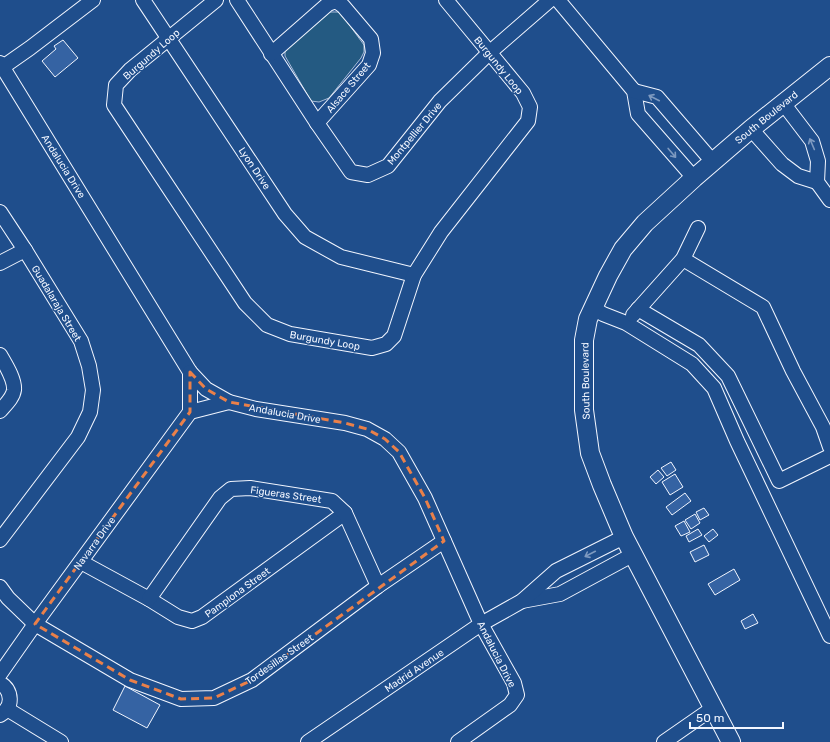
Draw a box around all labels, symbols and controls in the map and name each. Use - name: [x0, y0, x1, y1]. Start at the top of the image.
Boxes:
- street label: Burgundy Loop: [121, 27, 182, 83]
- street label: Burgundy Loop: [471, 34, 525, 97]
- street label: Alsace Street: [324, 60, 373, 115]
- street label: South Boulevard: [733, 89, 800, 147]
- one-way arrow: [648, 94, 660, 101]
- street label: Montpellier Drive: [385, 100, 445, 167]
- street label: Andalucia Drive: [39, 133, 88, 201]
- one-way arrow: [808, 138, 815, 150]
- street label: Lyon Drive: [236, 145, 273, 192]
- one-way arrow: [668, 147, 677, 158]
- street label: Guadalaraja Street: [29, 263, 84, 344]
- street label: Burgundy Loop: [289, 329, 361, 353]
- street label: South Boulevard: [579, 342, 593, 420]
- street label: Andalucia Drive: [248, 402, 322, 426]
- street label: Figueras Street: [250, 484, 322, 506]
- street label: Navarra Drive: [72, 514, 118, 573]
- one-way arrow: [584, 551, 596, 558]
- street label: Pamplona Street: [203, 565, 273, 621]
- street label: Andalucia Drive: [474, 619, 518, 690]
- street label: Tordesillas Street: [243, 632, 316, 688]
- street label: Madrid Avenue: [383, 646, 447, 695]
- scale bar: [690, 704, 783, 730]
- text: 50 m: [696, 711, 724, 725]

